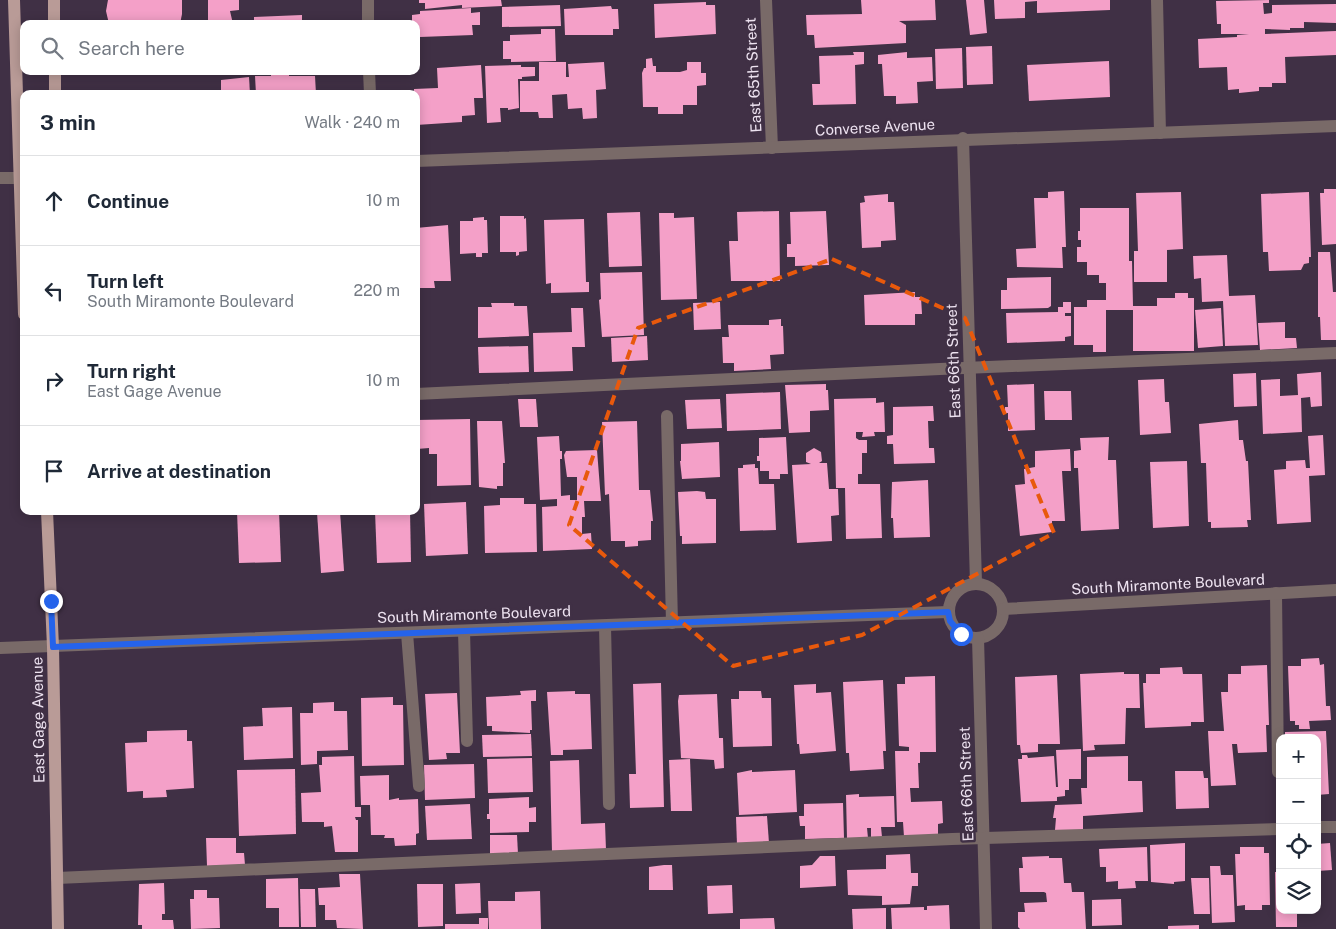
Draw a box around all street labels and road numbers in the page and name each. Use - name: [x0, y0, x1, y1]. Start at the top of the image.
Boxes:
- street label: East 65th Street: [741, 17, 765, 133]
- street label: Converse Avenue: [815, 115, 935, 139]
- street label: East 66th Street: [942, 303, 963, 419]
- street label: South Miramonte Boulevard: [1071, 570, 1265, 598]
- street label: South Miramonte Boulevard: [377, 602, 571, 626]
- street label: East Gage Avenue: [28, 657, 48, 783]
- street label: East 66th Street: [955, 726, 976, 842]

